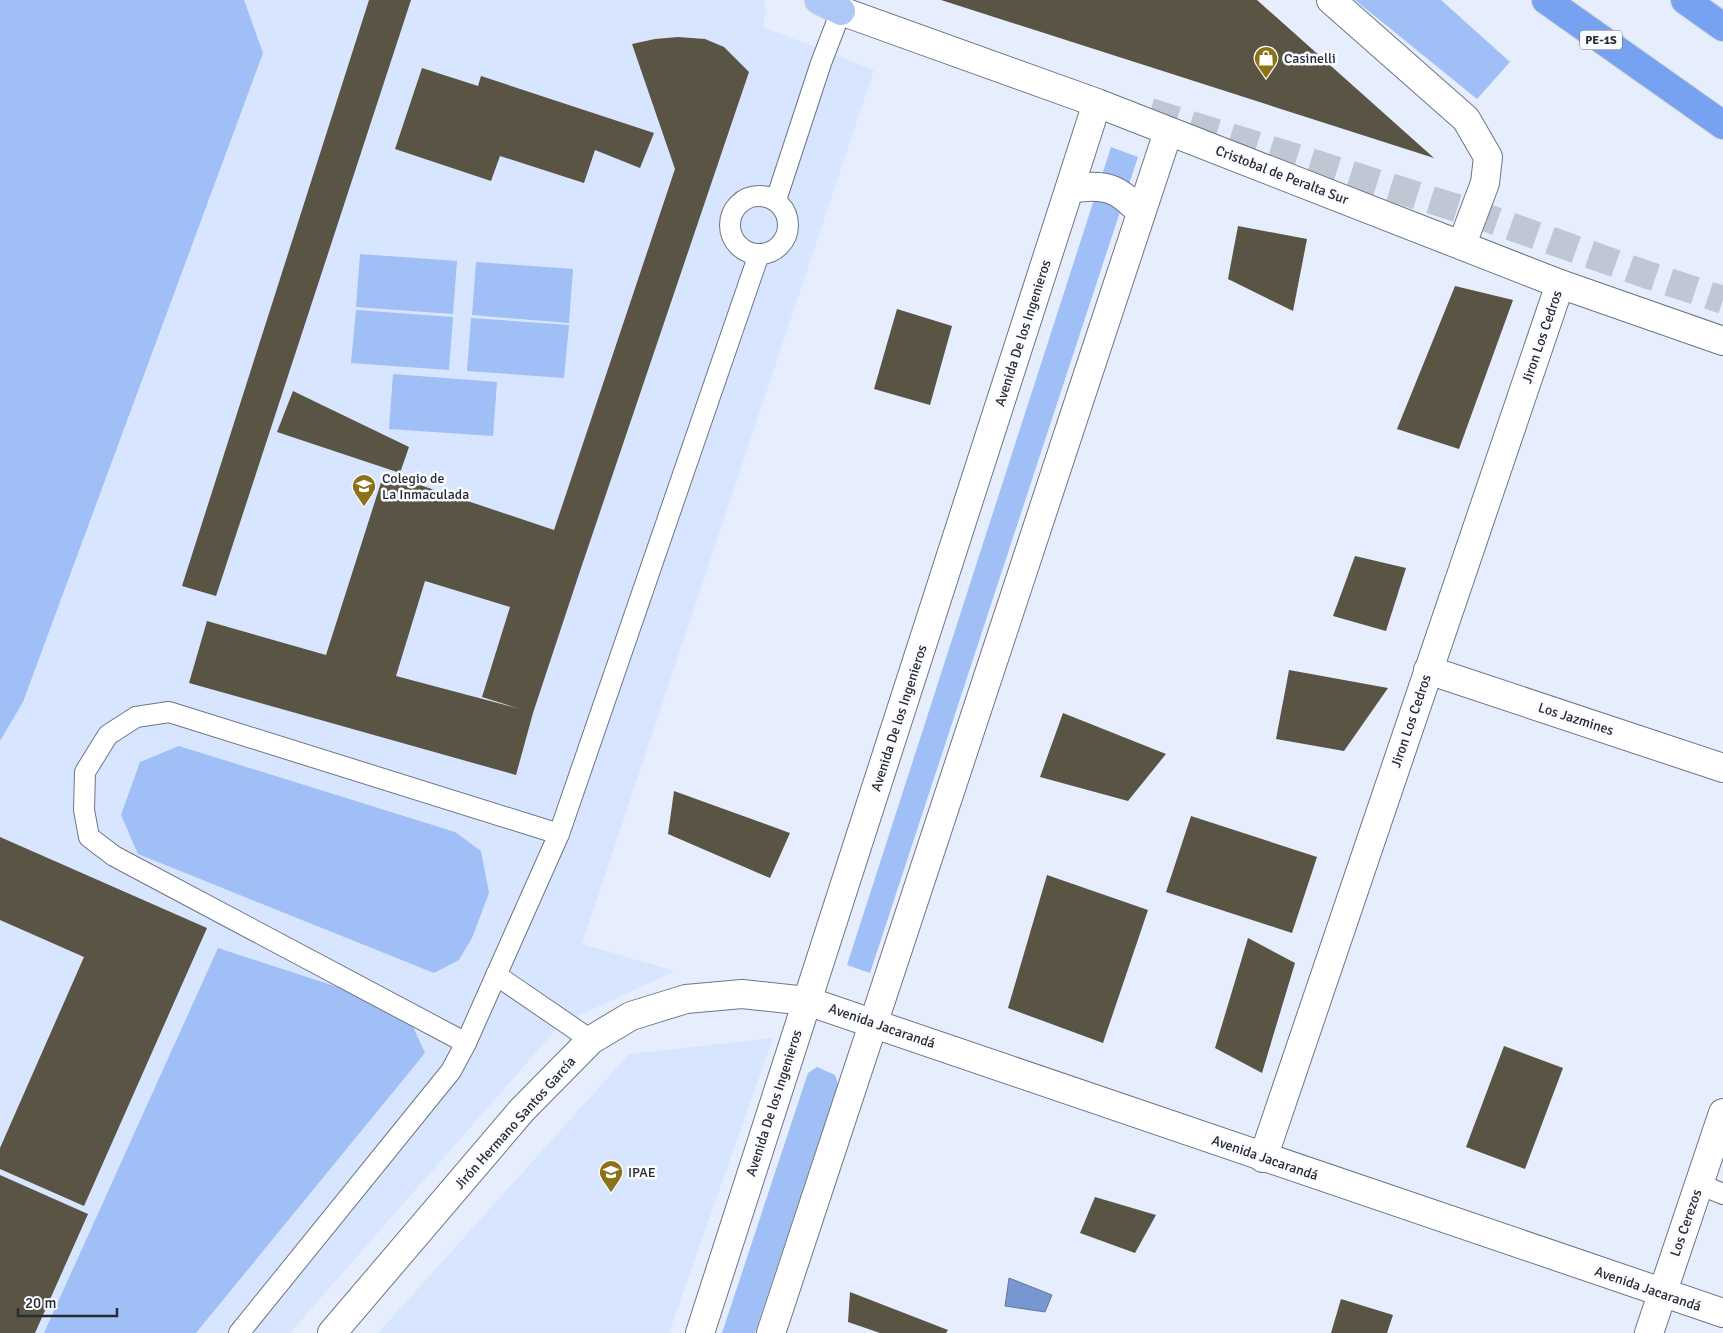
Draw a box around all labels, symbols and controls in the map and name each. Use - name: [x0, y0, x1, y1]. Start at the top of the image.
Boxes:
- road number: PE-1S: [1580, 30, 1622, 50]
- shop icon: Casinelli: [1253, 45, 1279, 79]
- place label: Casinelli: [1284, 50, 1336, 67]
- street label: Cristobal de Peralta Sur: [1213, 142, 1352, 209]
- street label: Avenida De los Ingenieros: [991, 258, 1055, 408]
- street label: Jiron Los Cedros: [1518, 288, 1566, 386]
- place label: Colegio de La Inmaculada: [382, 470, 469, 503]
- school or university icon: Colegio de La Inmaculada: [351, 473, 377, 507]
- street label: Avenida De los Ingenieros: [867, 643, 931, 793]
- street label: Jiron Los Cedros: [1387, 672, 1435, 770]
- street label: Los Jazmines: [1536, 699, 1616, 739]
- street label: Avenida Jacarandá: [827, 1000, 937, 1052]
- street label: Avenida De los Ingenieros: [742, 1028, 806, 1178]
- street label: Jirón Hermano Santos García: [451, 1053, 579, 1193]
- street label: Avenida Jacarandá: [1210, 1132, 1320, 1184]
- school or university icon: IPAE: [598, 1159, 624, 1193]
- place label: IPAE: [628, 1164, 656, 1181]
- street label: Los Cerezos: [1667, 1187, 1705, 1259]
- street label: Avenida Jacarandá: [1593, 1263, 1703, 1315]
- scale bar: [18, 1286, 116, 1318]
- text: 20 m: [25, 1294, 56, 1312]

